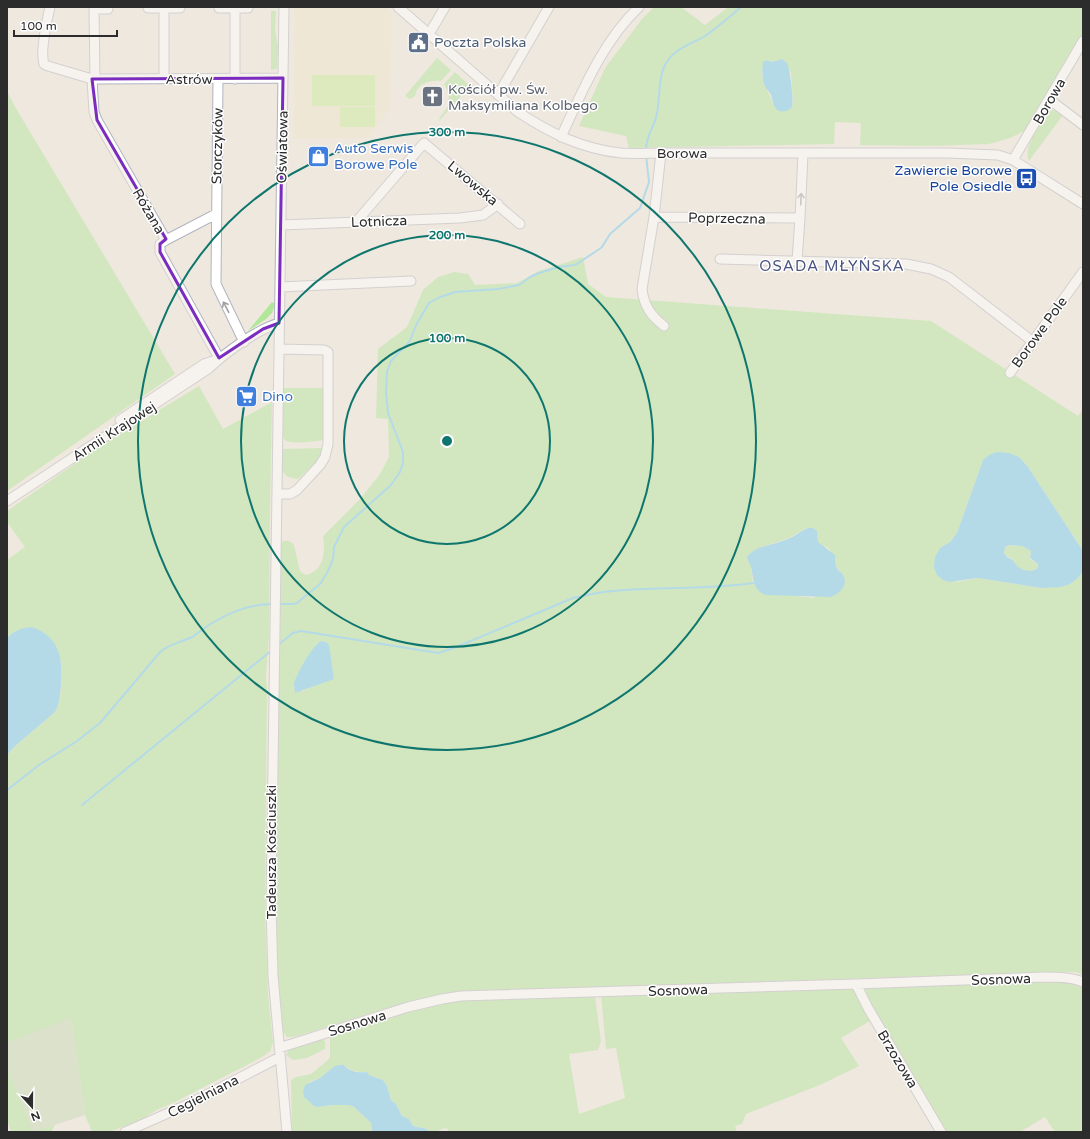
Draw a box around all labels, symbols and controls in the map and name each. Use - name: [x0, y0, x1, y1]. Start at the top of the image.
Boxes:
- scale bar: [14, 12, 117, 38]
- text: 100 m: [20, 19, 57, 33]
- public building icon: Poczta Polska: [406, 29, 432, 55]
- place label: Poczta Polska: [434, 34, 526, 51]
- street label: Astrów: [165, 71, 213, 88]
- street label: Borowa: [1029, 75, 1069, 127]
- place label: Kościół pw. Św. Maksymiliana Kolbego: [448, 81, 598, 114]
- church icon: Kościół pw. Św. Maksymiliana Kolbego: [419, 84, 445, 110]
- street label: Storczyków: [208, 108, 227, 184]
- street label: Oświatowa: [273, 110, 292, 184]
- text: 300 m: [429, 125, 465, 139]
- place label: Auto Serwis Borowe Pole: [334, 140, 417, 173]
- shop icon: Auto Serwis Borowe Pole: [305, 143, 331, 169]
- street label: Borowa: [657, 145, 707, 162]
- street label: Lwowska: [444, 157, 501, 209]
- place label: Zawiercie Borowe Pole Osiedle: [895, 162, 1012, 195]
- bus stop icon: Zawiercie Borowe Pole Osiedle: [1014, 165, 1040, 191]
- street label: Różana: [129, 185, 168, 237]
- one-way arrow: [797, 193, 804, 206]
- street label: Poprzeczna: [688, 209, 766, 228]
- street label: Lotnicza: [351, 212, 407, 231]
- text: 200 m: [429, 228, 465, 242]
- district label: OSADA MŁYŃSKA: [759, 257, 905, 275]
- street label: Borowe Pole: [1008, 294, 1071, 371]
- one-way arrow: [222, 302, 230, 314]
- text: 100 m: [429, 331, 465, 345]
- supermarket icon: Dino: [233, 383, 259, 409]
- place label: Dino: [262, 388, 293, 405]
- street label: Armii Krajowej: [69, 398, 159, 465]
- centre of rings: [440, 434, 454, 448]
- street label: Tadeusza Kościuszki: [263, 785, 280, 919]
- street label: Sosnowa: [971, 970, 1031, 989]
- street label: Sosnowa: [648, 981, 708, 1000]
- street label: Sosnowa: [326, 1007, 388, 1040]
- street label: Brzozowa: [874, 1027, 922, 1091]
- street label: Cegielniana: [165, 1071, 242, 1122]
- north arrow: [12, 1087, 52, 1127]
- text: N: [29, 1108, 42, 1124]

